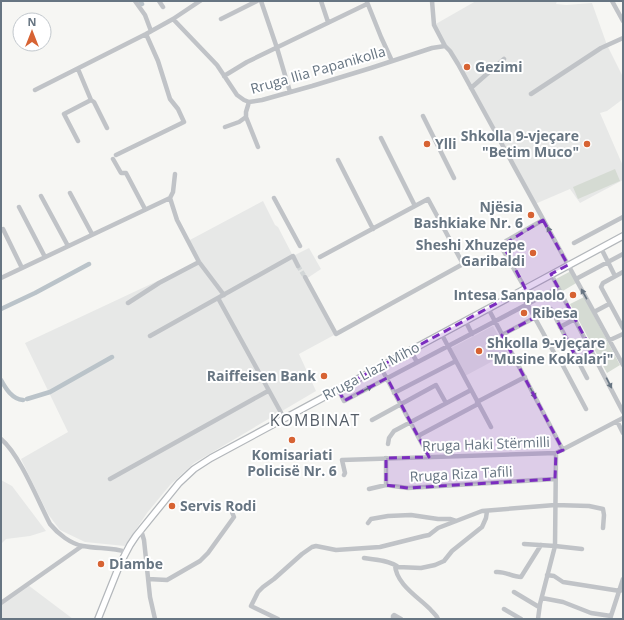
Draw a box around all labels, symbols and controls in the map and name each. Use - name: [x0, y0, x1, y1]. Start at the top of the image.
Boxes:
- north arrow: [12, 12, 52, 52]
- text: N: [28, 14, 36, 29]
- street label: Rruga Ilia Papanikolla: [248, 41, 388, 98]
- place label: Gezimi: [475, 57, 523, 76]
- marker: Gezimi: [462, 62, 472, 72]
- place label: Shkolla 9-vjeçare "Betim Muco": [461, 126, 579, 161]
- place label: Ylli: [435, 134, 457, 153]
- marker: Ylli: [422, 139, 432, 149]
- marker: Shkolla 9-vjeçare "Betim Muco": [582, 139, 592, 149]
- place label: Njësia Bashkiake Nr. 6: [414, 197, 523, 232]
- marker: Njësia Bashkiake Nr. 6: [526, 210, 536, 220]
- one-way arrow: [547, 226, 553, 238]
- place label: Sheshi Xhuzepe Garibaldi: [416, 235, 525, 270]
- marker: Sheshi Xhuzepe Garibaldi: [528, 248, 538, 258]
- place label: Intesa Sanpaolo: [453, 285, 565, 304]
- one-way arrow: [581, 288, 588, 300]
- marker: Intesa Sanpaolo: [568, 290, 578, 300]
- place label: Ribesa: [532, 303, 578, 322]
- marker: Ribesa: [519, 308, 529, 318]
- place label: Shkolla 9-vjeçare "Musine Kokalari": [487, 333, 613, 368]
- street label: Rruga Llazi Miho: [319, 337, 423, 404]
- marker: Shkolla 9-vjeçare "Musine Kokalari": [474, 346, 484, 356]
- place label: Raiffeisen Bank: [207, 366, 316, 385]
- marker: Raiffeisen Bank: [319, 371, 329, 381]
- one-way arrow: [605, 377, 612, 389]
- one-way arrow: [361, 386, 372, 393]
- one-way arrow: [530, 387, 536, 398]
- district label: KOMBINAT: [270, 409, 360, 431]
- street label: Rruga Haki Stërmilli: [422, 432, 550, 455]
- marker: Komisariati Policisë Nr. 6: [287, 435, 297, 445]
- place label: Komisariati Policisë Nr. 6: [247, 445, 337, 480]
- street label: Rruga Riza Tafili: [409, 461, 513, 486]
- place label: Servis Rodi: [180, 496, 256, 515]
- marker: Servis Rodi: [167, 501, 177, 511]
- place label: Diambe: [109, 554, 163, 573]
- marker: Diambe: [96, 559, 106, 569]

